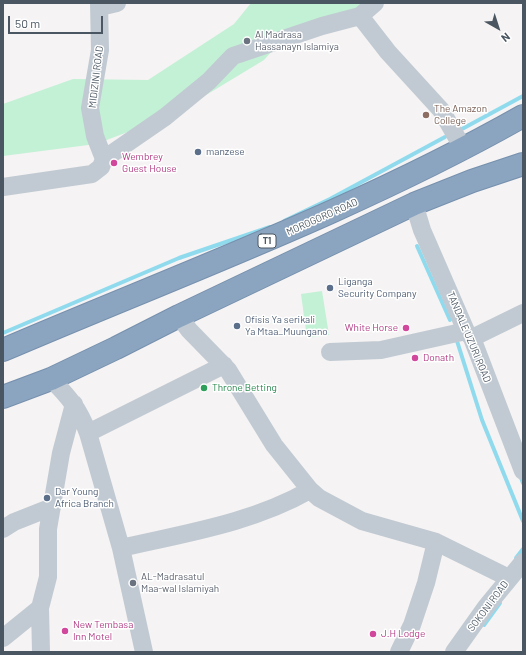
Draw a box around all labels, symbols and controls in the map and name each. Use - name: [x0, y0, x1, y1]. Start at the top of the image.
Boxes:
- scale bar: [10, 8, 105, 34]
- north arrow: [478, 8, 518, 48]
- text: 50 m: [15, 16, 40, 30]
- place label: Al Madrasa Hassanayn Islamiya: [255, 29, 339, 52]
- text: N: [499, 30, 513, 45]
- marker: Al Madrasa Hassanayn Islamiya: [242, 36, 252, 46]
- street label: MIDIZINI ROAD: [86, 45, 106, 109]
- place label: The Amazon College: [434, 103, 487, 126]
- marker: The Amazon College: [421, 110, 431, 120]
- place label: manzese: [206, 146, 245, 158]
- marker: manzese: [193, 147, 203, 157]
- place label: Wembrey Guest House: [122, 151, 177, 174]
- marker: Wembrey Guest House: [109, 158, 119, 168]
- street label: MOROGORO ROAD: [284, 196, 360, 238]
- road number: T1: [258, 234, 276, 248]
- place label: Liganga Security Company: [338, 276, 416, 300]
- marker: Liganga Security Company: [325, 283, 335, 293]
- street label: TANDALE UZURI ROAD: [444, 290, 494, 384]
- place label: Ofisis Ya serikali Ya Mtaa_Muungano: [245, 314, 328, 338]
- marker: Ofisis Ya serikali Ya Mtaa_Muungano: [232, 321, 242, 331]
- place label: White Horse: [345, 322, 398, 334]
- marker: White Horse: [401, 323, 411, 333]
- place label: Donath: [423, 352, 454, 364]
- marker: Donath: [410, 353, 420, 363]
- place label: Throne Betting: [212, 382, 277, 394]
- marker: Throne Betting: [199, 383, 209, 393]
- place label: Dar Young Africa Branch: [55, 486, 114, 510]
- marker: Dar Young Africa Branch: [42, 493, 52, 503]
- place label: AL-Madrasatul Maa-wal Islamiyah: [141, 571, 219, 594]
- marker: AL-Madrasatul Maa-wal Islamiyah: [128, 578, 138, 588]
- street label: SOKONI ROAD: [465, 578, 511, 634]
- place label: New Tembasa Inn Motel: [73, 619, 133, 642]
- marker: New Tembasa Inn Motel: [60, 626, 70, 636]
- place label: J.H Lodge: [381, 628, 425, 640]
- marker: J.H Lodge: [368, 629, 378, 639]

